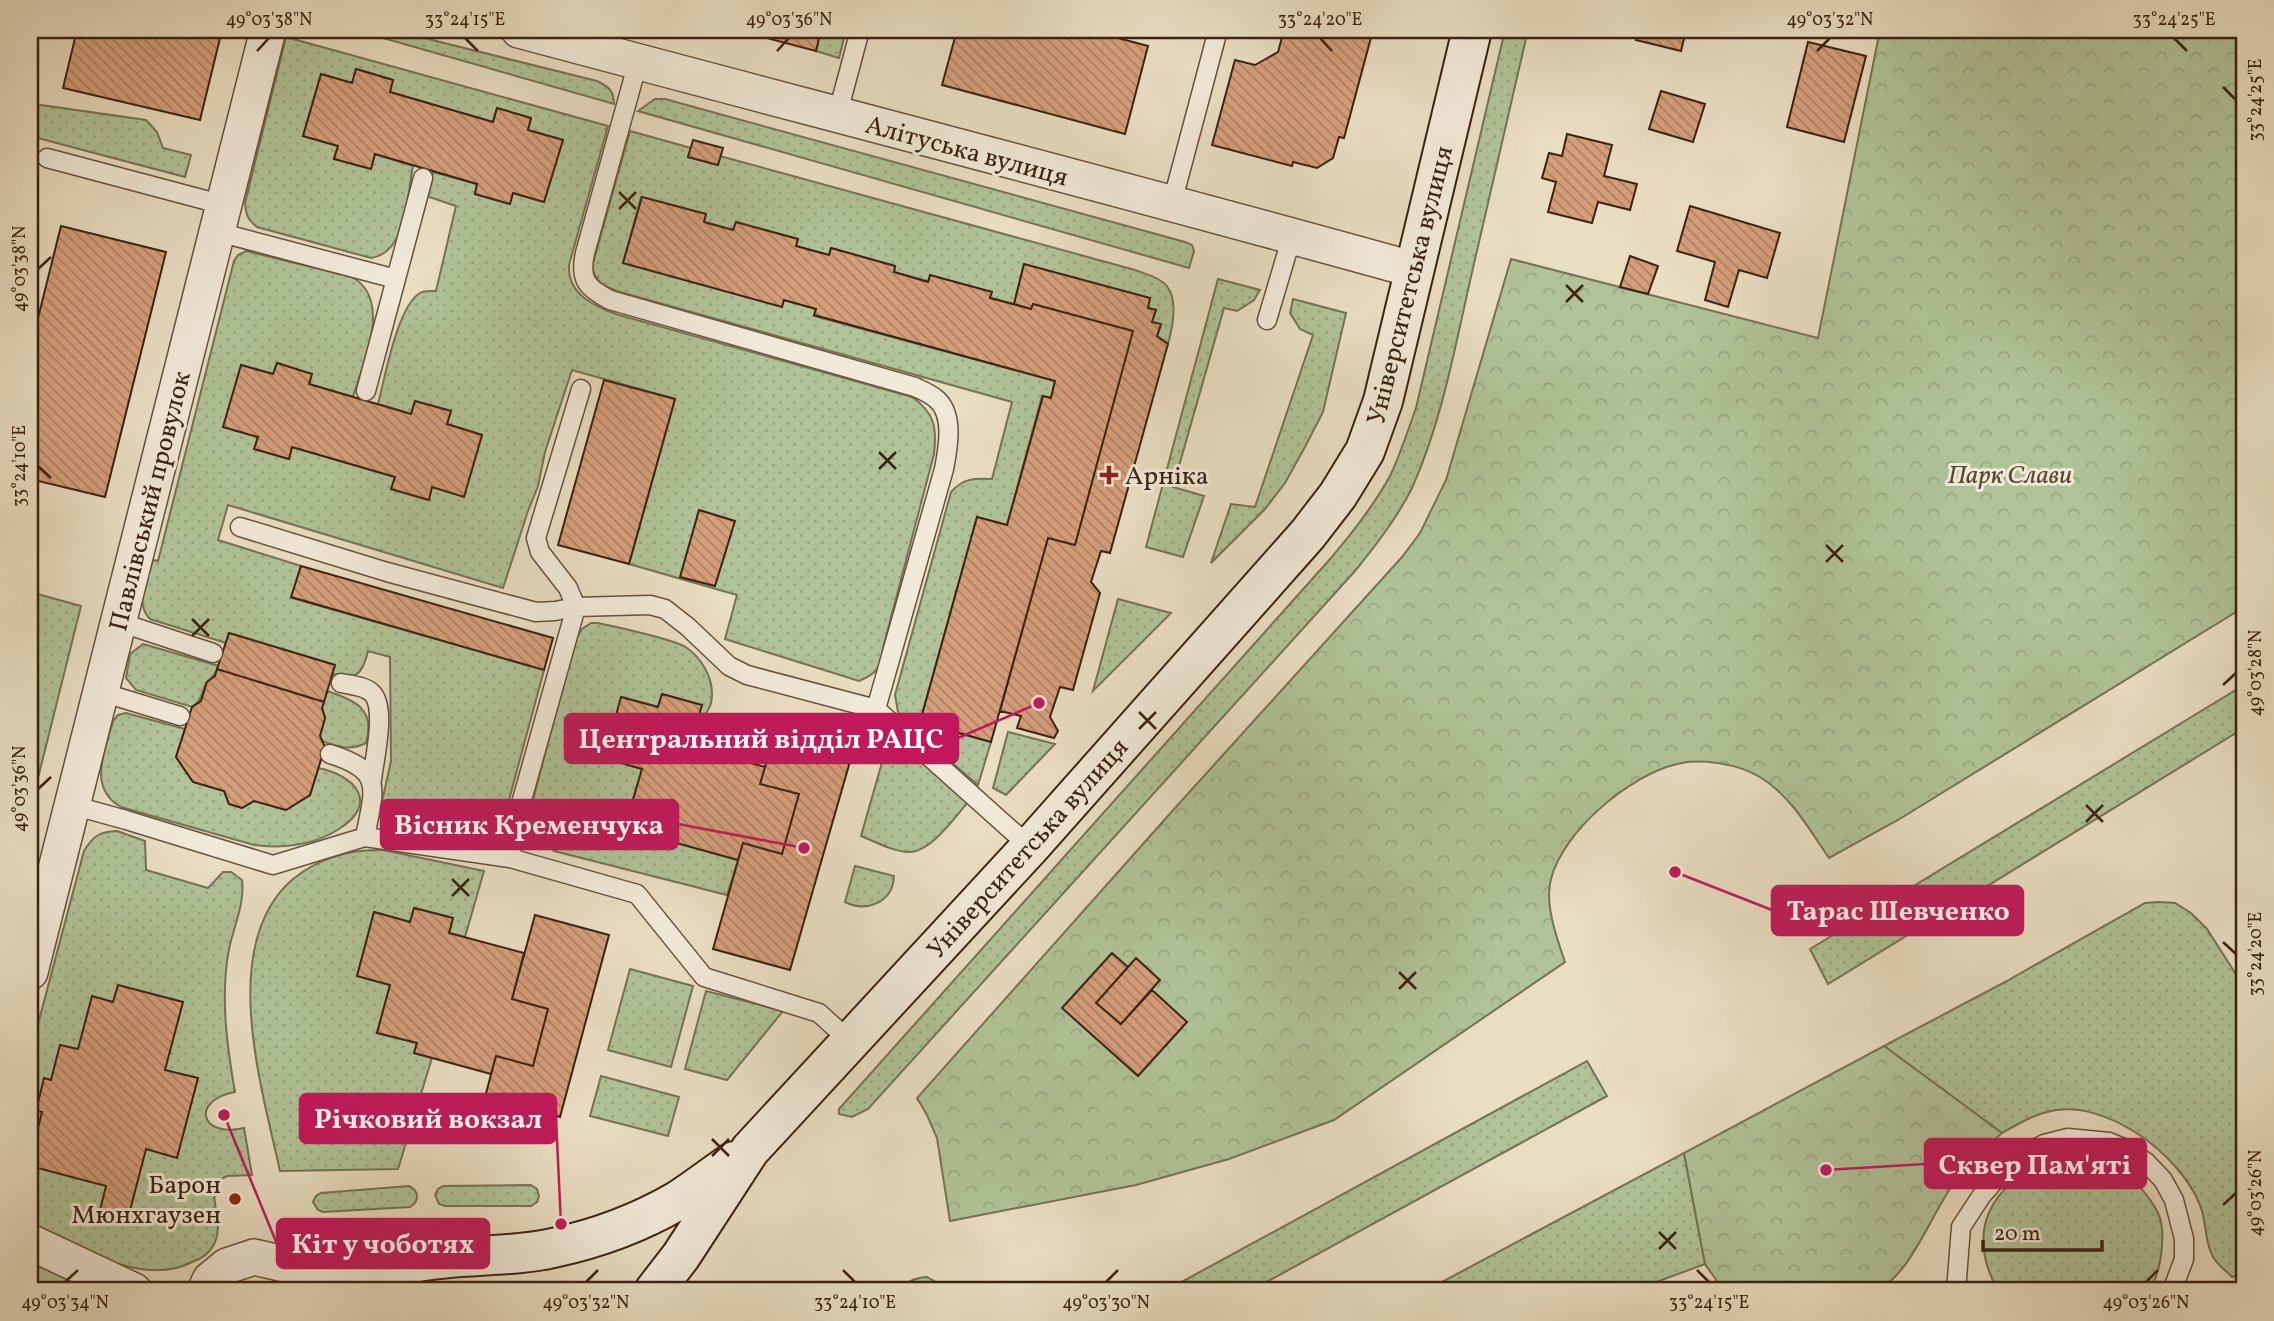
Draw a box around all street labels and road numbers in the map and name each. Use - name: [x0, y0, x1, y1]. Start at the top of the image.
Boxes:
- street label: Алітуська вулиця: [861, 108, 1072, 196]
- street label: Університетська вулиця: [1359, 142, 1463, 429]
- street label: Павлівський провулок: [101, 368, 201, 635]
- street label: Університетська вулиця: [919, 731, 1138, 968]

